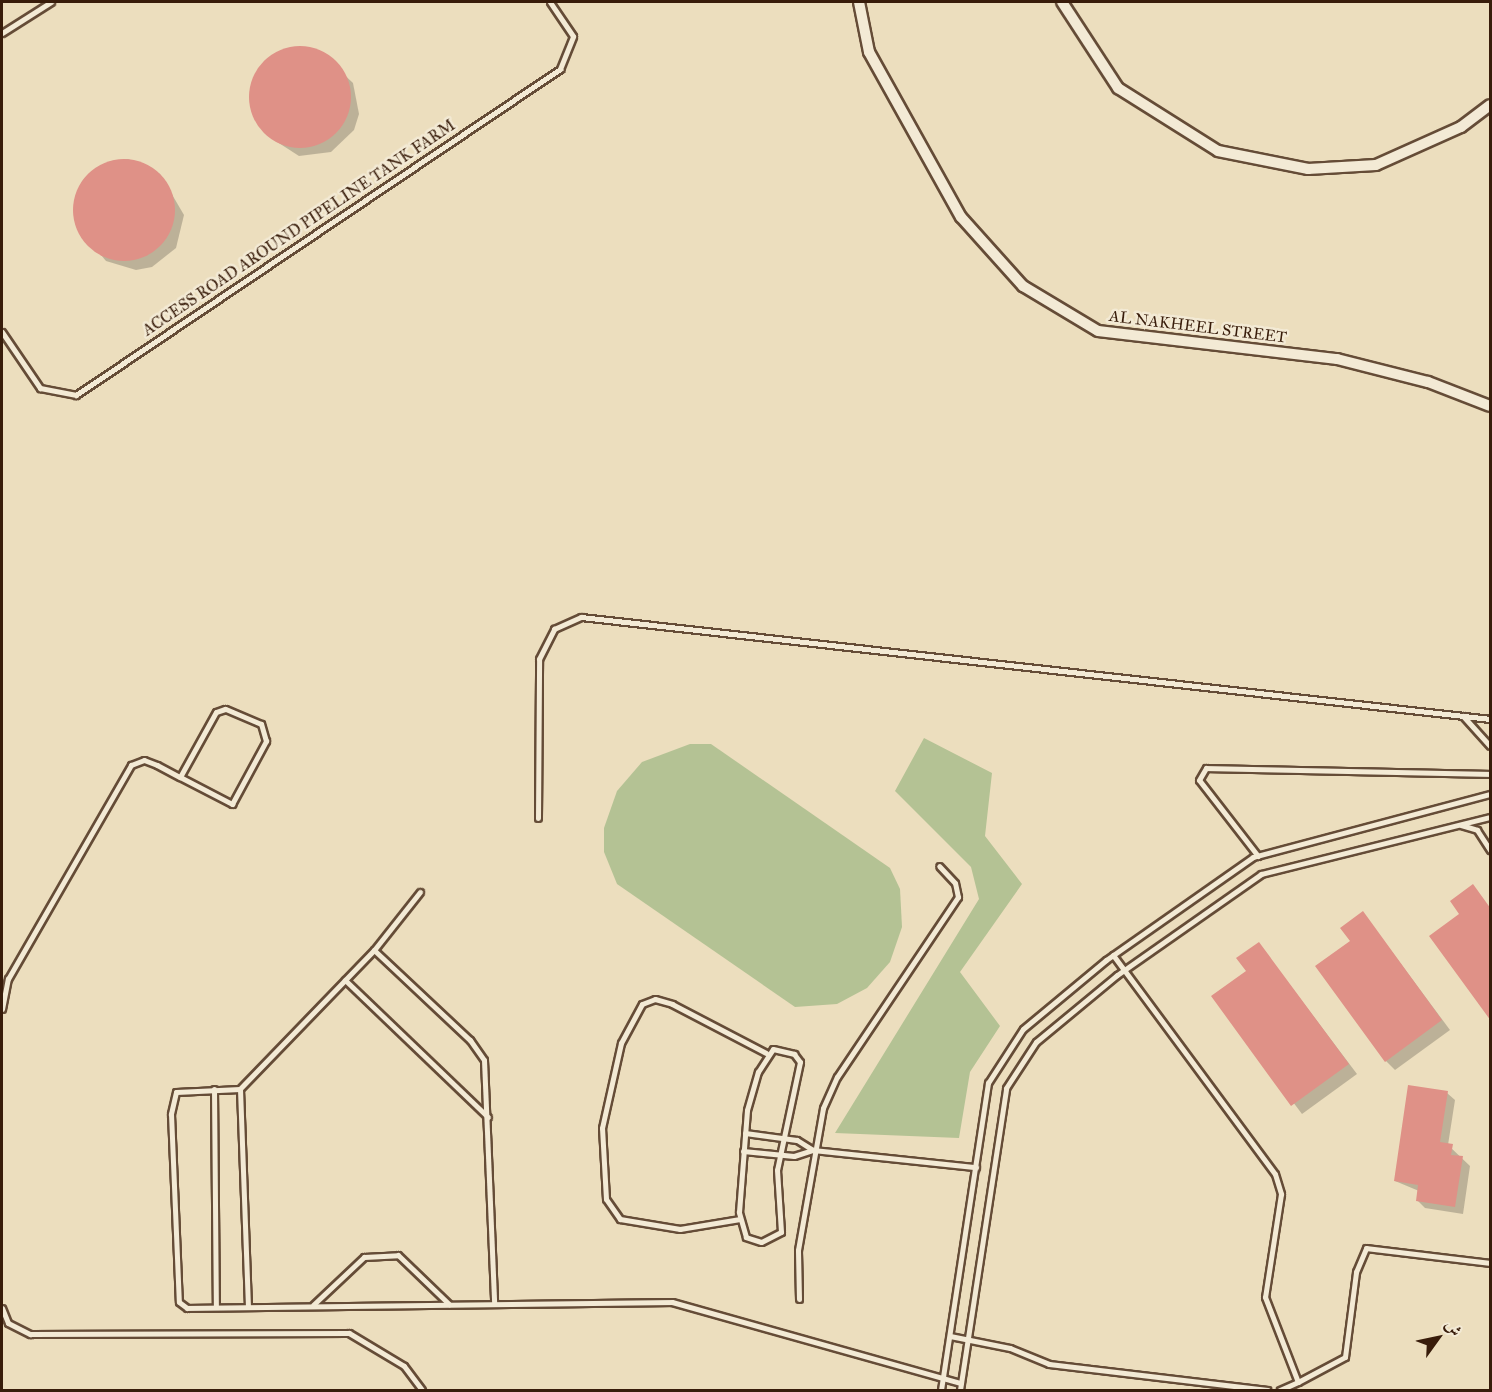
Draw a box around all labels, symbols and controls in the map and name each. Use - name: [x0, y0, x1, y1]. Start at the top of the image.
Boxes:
- street label: ACCESS ROAD AROUND PIPELINE TANK FARM: [139, 116, 459, 340]
- street label: AL NAKHEEL STREET: [1108, 307, 1288, 347]
- north arrow: [1408, 1308, 1468, 1368]
- text: ش: [1441, 1316, 1466, 1340]

